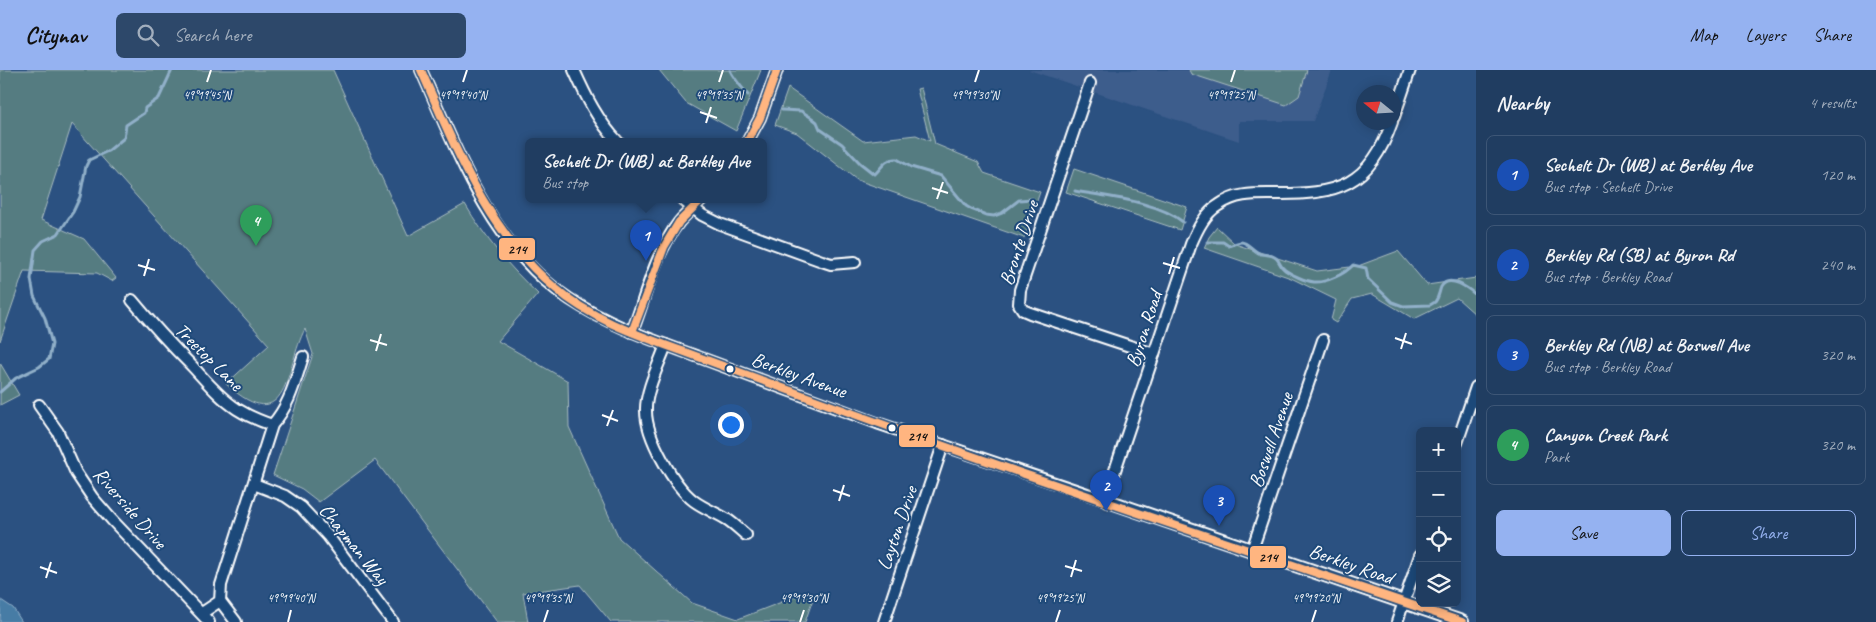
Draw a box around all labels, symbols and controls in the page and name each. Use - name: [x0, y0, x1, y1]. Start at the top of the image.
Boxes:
- search box: [116, 13, 466, 58]
- text: Citynav: [25, 20, 86, 50]
- icon: search: [134, 21, 162, 49]
- text: Search here: [174, 23, 251, 47]
- text: Map: [1690, 24, 1718, 46]
- text: Layers: [1746, 24, 1785, 46]
- text: Share: [1813, 24, 1851, 46]
- north arrow: [1356, 85, 1401, 130]
- text: 49°19'45"N: [183, 87, 232, 103]
- text: 49°19'40"N: [439, 87, 488, 103]
- text: 49°19'35"N: [695, 87, 744, 103]
- text: 49°19'30"N: [951, 87, 1000, 103]
- text: 49°19'25"N: [1207, 87, 1256, 103]
- text: Nearby: [1496, 90, 1549, 116]
- text: 4 results: [1809, 93, 1856, 113]
- popup: [525, 138, 767, 203]
- text: Sechelt Dr (WB) at Berkley Ave: [542, 149, 750, 173]
- text: Sechelt Dr (WB) at Berkley Ave: [1544, 153, 1752, 177]
- text: 1: [1509, 165, 1517, 185]
- text: 120 m: [1821, 165, 1855, 185]
- text: Bus stop: [542, 173, 588, 193]
- text: Bus stop · Sechelt Drive: [1544, 177, 1672, 197]
- street label: Bronte Drive: [994, 196, 1045, 288]
- pin: 4: [240, 205, 272, 246]
- pin: 1: [630, 220, 662, 261]
- line badge: 214: [498, 237, 536, 261]
- text: 214: [508, 241, 528, 258]
- text: Berkley Rd (SB) at Byron Rd: [1544, 243, 1734, 267]
- text: 2: [1509, 255, 1517, 275]
- text: 240 m: [1821, 255, 1855, 275]
- text: Bus stop · Berkley Road: [1544, 267, 1670, 287]
- street label: Byron Road: [1120, 285, 1169, 370]
- street label: Treetop Lane: [170, 318, 250, 398]
- text: Berkley Rd (NB) at Boswell Ave: [1544, 333, 1749, 357]
- text: 3: [1509, 345, 1517, 365]
- text: 320 m: [1821, 345, 1855, 365]
- street label: Berkley Avenue: [748, 346, 851, 404]
- text: Bus stop · Berkley Road: [1544, 357, 1670, 377]
- unlabelled marker: [725, 364, 735, 374]
- street label: Boswell Avenue: [1243, 388, 1299, 491]
- your location: [718, 412, 744, 438]
- unlabelled marker: [887, 423, 897, 433]
- text: Canyon Creek Park: [1544, 423, 1667, 447]
- line badge: 214: [898, 424, 936, 448]
- map controls: [1416, 427, 1461, 607]
- button: +: [1416, 427, 1461, 472]
- text: 214: [908, 428, 928, 445]
- text: 4: [1509, 435, 1517, 455]
- text: 320 m: [1821, 435, 1855, 455]
- text: Park: [1544, 447, 1569, 467]
- street label: Riverside Drive: [88, 462, 173, 555]
- pin: 2: [1090, 470, 1122, 511]
- button: −: [1416, 472, 1461, 517]
- street label: Layton Drive: [871, 481, 923, 573]
- pin: 3: [1203, 485, 1235, 526]
- street label: Chapman Way: [314, 498, 395, 591]
- button: Save: [1496, 510, 1671, 556]
- button: Share: [1681, 510, 1856, 556]
- button: locate: [1416, 517, 1461, 562]
- street label: Berkley Road: [1306, 538, 1399, 591]
- line badge: 214: [1249, 545, 1287, 569]
- text: 214: [1259, 549, 1279, 566]
- button: layers: [1416, 562, 1461, 607]
- text: 49°19'40"N: [267, 590, 316, 606]
- text: 49°19'35"N: [524, 590, 573, 606]
- text: 49°19'30"N: [780, 590, 829, 606]
- text: 49°19'25"N: [1036, 590, 1085, 606]
- text: 49°19'20"N: [1292, 590, 1341, 606]

